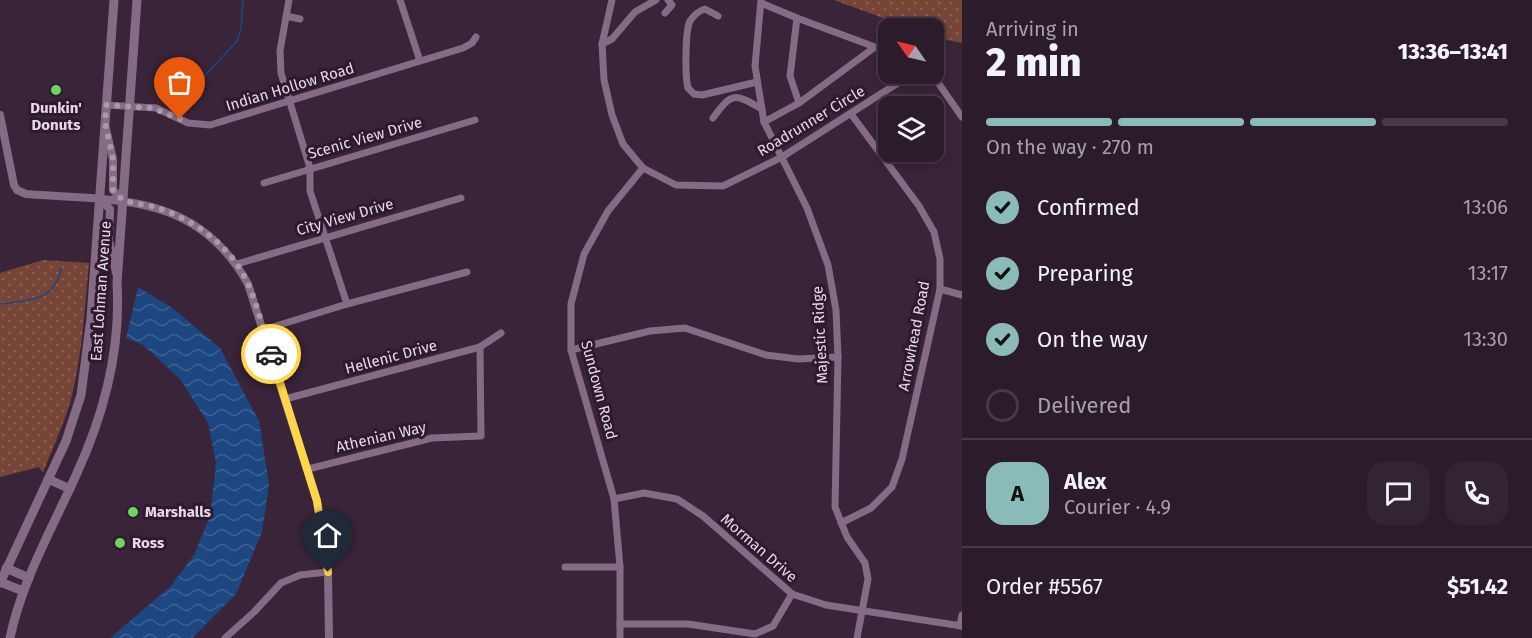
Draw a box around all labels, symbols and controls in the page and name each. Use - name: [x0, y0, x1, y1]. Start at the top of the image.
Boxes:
- text: Arriving in: [986, 17, 1079, 41]
- north arrow: [878, 18, 944, 84]
- map controls: [878, 18, 944, 162]
- text: 13:36–13:41: [1398, 38, 1508, 65]
- text: 2 min: [986, 40, 1082, 86]
- pin: [154, 57, 205, 119]
- street label: Indian Hollow Road: [224, 59, 356, 115]
- icon: bag: [163, 66, 196, 99]
- street label: Roadrunner Circle: [754, 82, 868, 160]
- marker: Dunkin' Donuts: [49, 83, 63, 97]
- button: layers: [878, 96, 944, 162]
- place label: Dunkin' Donuts: [30, 99, 82, 134]
- street label: Scenic View Drive: [306, 113, 424, 163]
- text: On the way · 270 m: [986, 135, 1154, 159]
- icon: check: [986, 191, 1019, 224]
- text: Confirmed: [1037, 194, 1140, 221]
- street label: City View Drive: [294, 195, 396, 239]
- text: 13:06: [1463, 195, 1508, 219]
- street label: East Lohman Avenue: [87, 220, 115, 362]
- icon: check: [986, 257, 1019, 290]
- text: Preparing: [1037, 260, 1133, 287]
- text: 13:17: [1468, 261, 1508, 285]
- street label: Arrowhead Road: [895, 279, 933, 393]
- street label: Majestic Ridge: [808, 286, 832, 384]
- icon: check: [986, 323, 1019, 356]
- courier: [241, 324, 301, 384]
- text: On the way: [1037, 326, 1148, 353]
- text: 13:30: [1463, 327, 1508, 351]
- street label: Hellenic Drive: [343, 336, 439, 378]
- icon: car: [255, 338, 288, 371]
- street label: Sundown Road: [577, 339, 621, 441]
- text: Delivered: [1037, 392, 1132, 419]
- street label: Athenian Way: [334, 418, 429, 456]
- button: chat: [1367, 462, 1430, 525]
- button: phone: [1445, 462, 1508, 525]
- text: Alex: [1064, 468, 1107, 495]
- text: A: [1011, 480, 1024, 507]
- text: Courier · 4.9: [1064, 495, 1171, 519]
- place label: Marshalls: [145, 503, 211, 521]
- marker: Marshalls: [126, 505, 140, 519]
- pin: [302, 510, 353, 572]
- street label: Morman Drive: [717, 510, 801, 586]
- icon: home: [311, 519, 344, 552]
- place label: Ross: [132, 534, 164, 552]
- marker: Ross: [113, 536, 127, 550]
- text: Order #5567: [986, 573, 1103, 600]
- text: $51.42: [1447, 573, 1508, 600]

